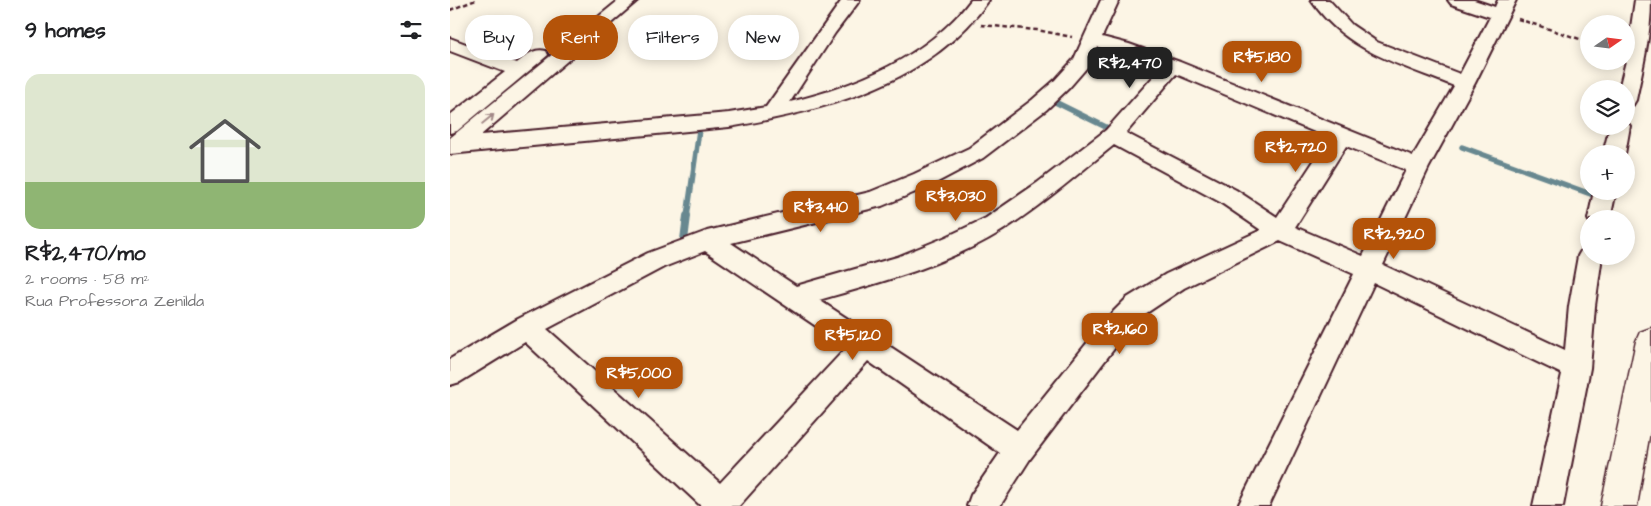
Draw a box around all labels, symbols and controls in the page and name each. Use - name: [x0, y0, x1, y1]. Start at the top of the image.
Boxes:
- chip: Buy: [465, 15, 533, 60]
- chip: Rent: [543, 15, 618, 60]
- chip: Filters: [628, 15, 718, 60]
- chip: New: [728, 15, 799, 60]
- north arrow: [1580, 15, 1635, 70]
- map controls: [1580, 15, 1635, 265]
- text: 9 homes: [25, 16, 106, 45]
- icon: filters: [397, 16, 425, 44]
- pin: R$5,180: [1216, 41, 1308, 83]
- pin: R$2,470: [1084, 46, 1176, 89]
- text: R$5,180: [1234, 46, 1291, 68]
- text: R$2,470: [1098, 52, 1162, 74]
- button: layers: [1580, 80, 1635, 135]
- icon: home: [180, 106, 270, 196]
- one-way arrow: [481, 113, 494, 124]
- pin: R$2,720: [1250, 130, 1342, 173]
- text: R$2,720: [1265, 136, 1327, 158]
- button: +: [1580, 145, 1635, 200]
- pin: R$3,030: [910, 180, 1002, 222]
- text: R$3,030: [926, 185, 986, 207]
- pin: R$3,410: [775, 190, 867, 233]
- text: R$3,410: [794, 196, 848, 218]
- button: −: [1580, 210, 1635, 265]
- pin: R$2,920: [1348, 218, 1440, 260]
- text: R$2,920: [1364, 223, 1424, 245]
- text: R$2,470/mo: [25, 239, 146, 268]
- text: 2 rooms · 58 m²: [25, 268, 150, 290]
- text: Rua Professora Zenilda: [25, 290, 204, 312]
- pin: R$2,160: [1074, 312, 1166, 355]
- pin: R$5,120: [807, 318, 899, 361]
- text: R$2,160: [1093, 318, 1147, 340]
- text: R$5,120: [825, 324, 881, 346]
- pin: R$5,000: [593, 356, 685, 399]
- text: R$5,000: [607, 362, 671, 384]

